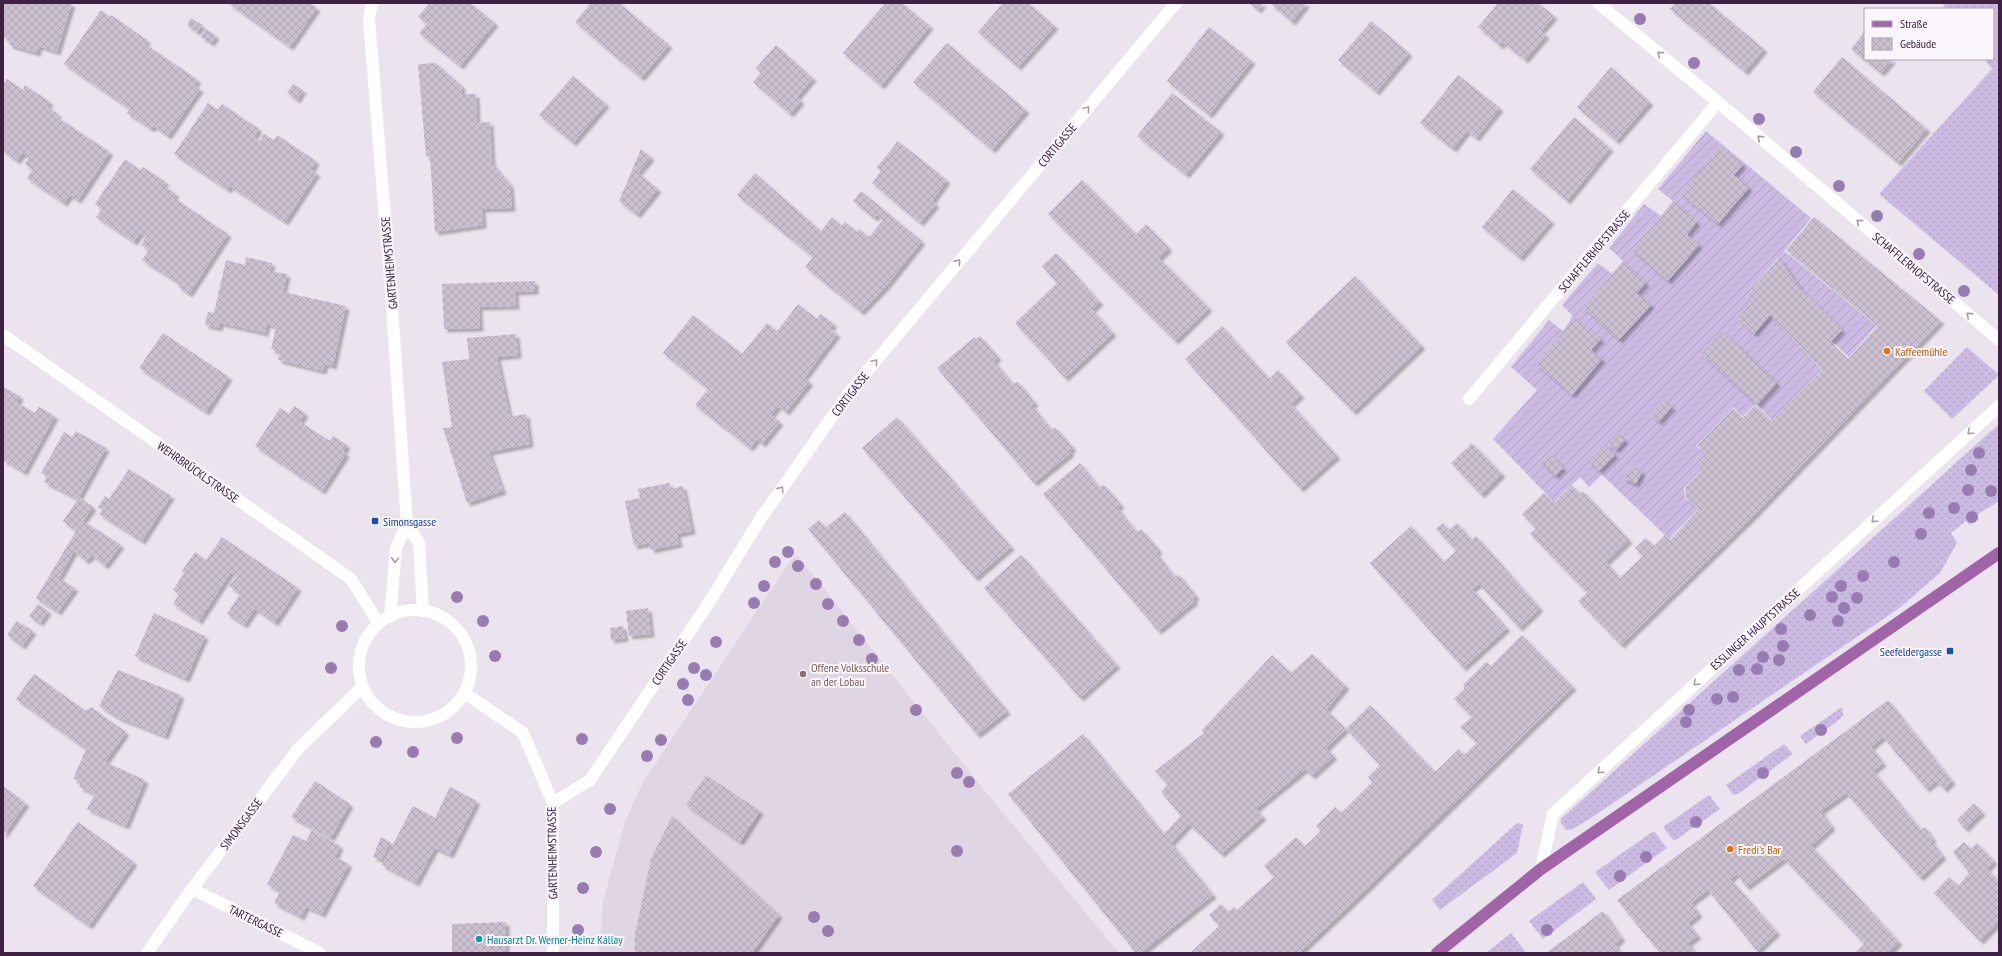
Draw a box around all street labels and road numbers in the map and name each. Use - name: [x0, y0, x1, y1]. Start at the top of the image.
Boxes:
- street label: CORTIGASSE: [1034, 120, 1080, 170]
- street label: SCHAFFLERHOFSTRASSE: [1555, 206, 1633, 296]
- street label: GARTENHEIMSTRASSE: [377, 216, 401, 310]
- street label: SCHAFFLERHOFSTRASSE: [1869, 229, 1959, 307]
- street label: CORTIGASSE: [828, 369, 872, 419]
- street label: WEHRBRÜCKLSTRASSE: [154, 438, 242, 506]
- street label: ESSLINGER HAUPTSTRASSE: [1707, 585, 1803, 673]
- street label: CORTIGASSE: [648, 636, 690, 688]
- street label: SIMONSGASSE: [217, 795, 265, 853]
- street label: GARTENHEIMSTRASSE: [544, 806, 560, 900]
- street label: TARTERGASSE: [226, 901, 286, 941]

